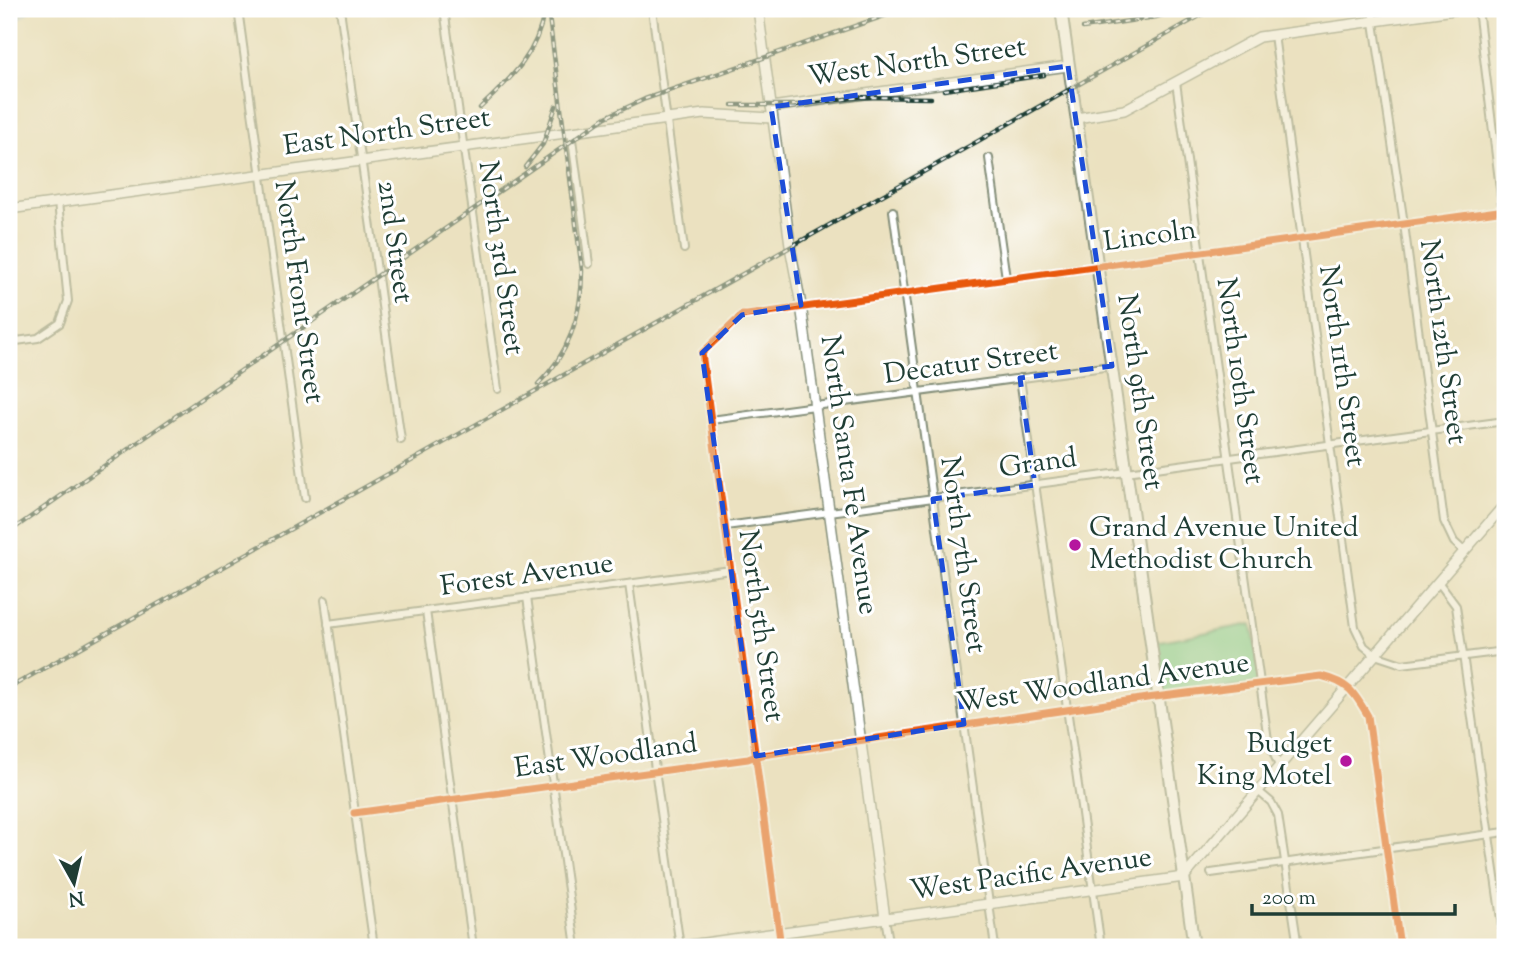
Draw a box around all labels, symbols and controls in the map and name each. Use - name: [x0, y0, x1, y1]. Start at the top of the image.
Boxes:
- street label: West North Street: [805, 28, 1029, 98]
- street label: East North Street: [281, 99, 493, 167]
- street label: North 3rd Street: [467, 158, 533, 358]
- street label: North Front Street: [263, 178, 334, 406]
- street label: 2nd Street: [366, 178, 422, 306]
- street label: Lincoln: [1101, 211, 1199, 263]
- street label: North 12th Street: [1408, 237, 1476, 447]
- street label: North 11th Street: [1307, 263, 1375, 470]
- street label: North 10th Street: [1205, 275, 1273, 487]
- street label: North 9th Street: [1105, 291, 1173, 493]
- street label: Decatur Street: [882, 332, 1061, 396]
- street label: North Santa Fe Avenue: [809, 333, 887, 617]
- street label: Grand: [996, 439, 1080, 489]
- street label: North 7th Street: [928, 454, 996, 656]
- place label: Grand Avenue United Methodist Church: [1089, 509, 1359, 581]
- street label: North 5th Street: [727, 527, 793, 725]
- marker: Grand Avenue United Methodist Church: [1067, 537, 1083, 553]
- street label: Forest Avenue: [438, 544, 616, 608]
- street label: West Woodland Avenue: [954, 644, 1252, 724]
- street label: East Woodland: [512, 724, 700, 790]
- place label: Budget King Motel: [1197, 725, 1332, 797]
- marker: Budget King Motel: [1338, 753, 1354, 769]
- street label: West Pacific Avenue: [907, 838, 1155, 912]
- north arrow: [38, 848, 108, 918]
- scale bar: [1252, 872, 1454, 916]
- text: N: [67, 883, 85, 912]
- text: 200 m: [1262, 884, 1316, 914]

